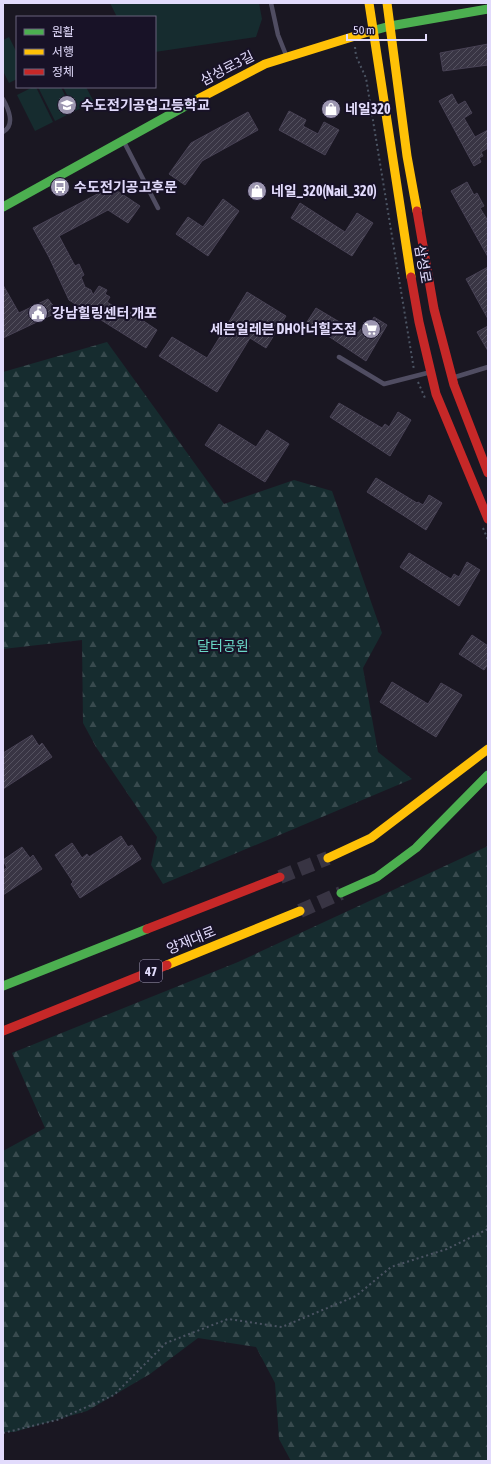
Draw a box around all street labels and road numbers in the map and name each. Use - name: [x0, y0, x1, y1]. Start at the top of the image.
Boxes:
- street label: 삼성로3길: [197, 48, 257, 88]
- street label: 삼성로: [412, 244, 434, 285]
- street label: 양재대로: [164, 923, 218, 957]
- road number: 47: [140, 960, 162, 982]

